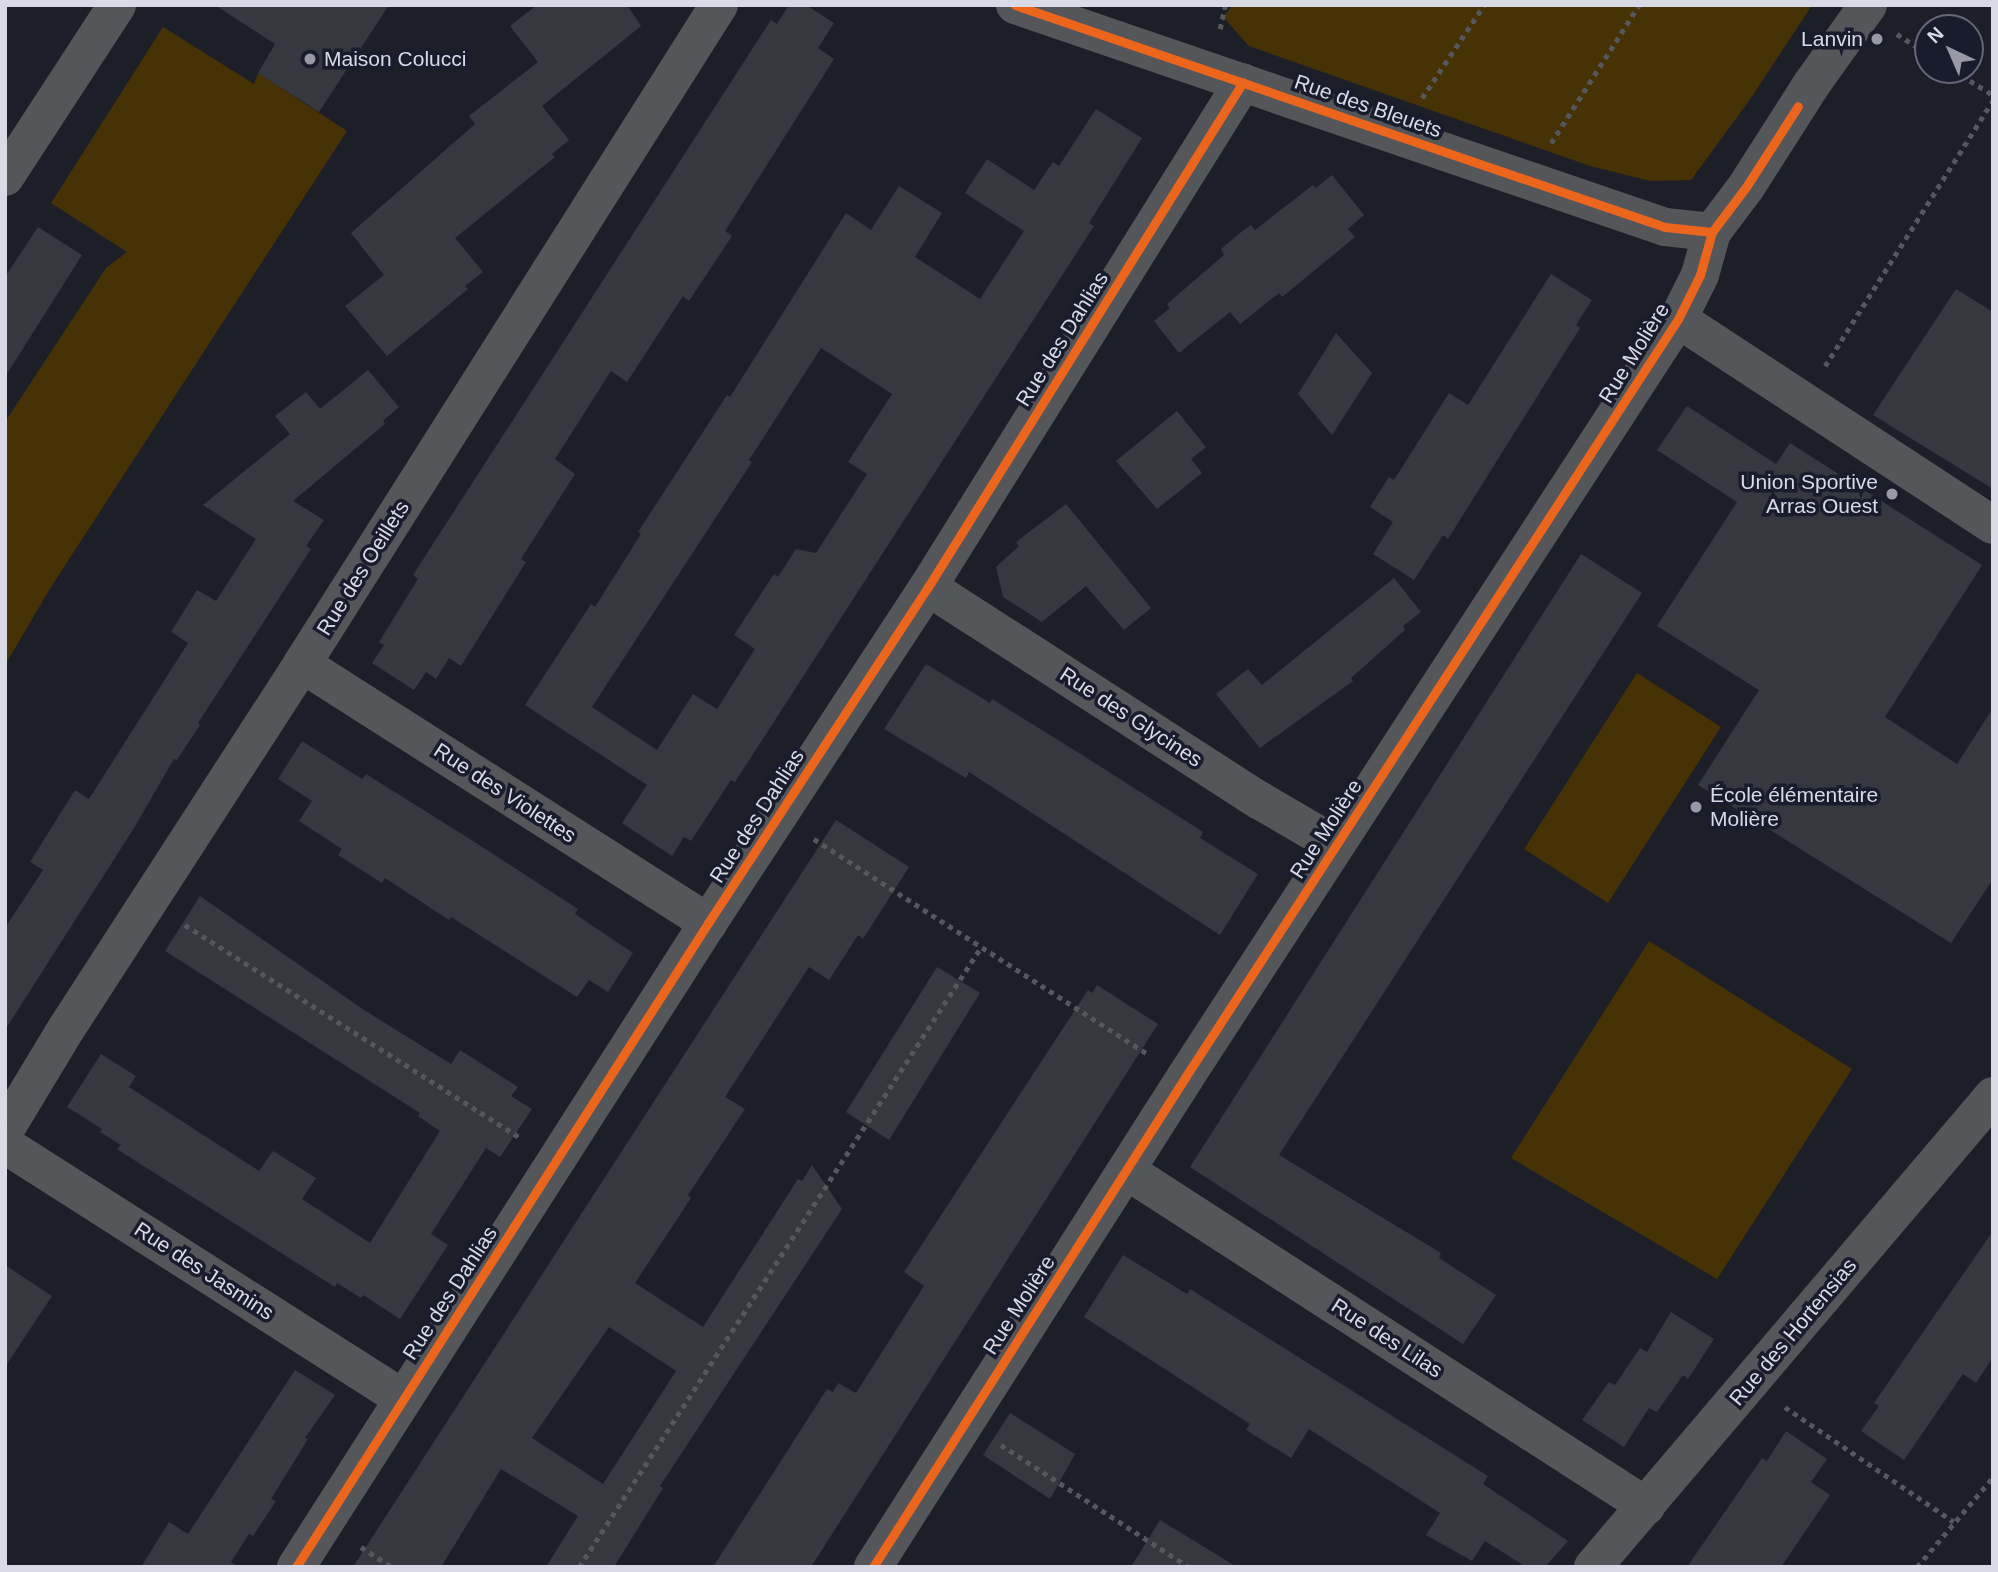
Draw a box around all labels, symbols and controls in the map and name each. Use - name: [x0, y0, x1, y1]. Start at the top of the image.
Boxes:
- north arrow: [1914, 14, 1984, 84]
- text: N: [1923, 23, 1948, 47]
- place label: Lanvin: [1801, 26, 1863, 52]
- marker: Lanvin: [1869, 31, 1885, 47]
- place label: Maison Colucci: [324, 46, 466, 72]
- marker: Maison Colucci: [302, 51, 318, 67]
- street label: Rue des Bleuets: [1291, 69, 1445, 143]
- street label: Rue des Dahlias: [1010, 267, 1114, 411]
- street label: Rue Molière: [1593, 298, 1675, 408]
- place label: Union Sportive Arras Ouest: [1740, 469, 1878, 519]
- marker: Union Sportive Arras Ouest: [1884, 486, 1900, 502]
- street label: Rue des Oeillets: [311, 496, 415, 640]
- street label: Rue des Glycines: [1055, 662, 1207, 772]
- street label: Rue des Violettes: [429, 738, 581, 848]
- street label: Rue des Dahlias: [704, 745, 810, 887]
- street label: Rue Molière: [1285, 775, 1367, 883]
- place label: École élémentaire Molière: [1710, 782, 1878, 832]
- marker: École élémentaire Molière: [1688, 799, 1704, 815]
- street label: Rue des Jasmins: [130, 1217, 278, 1325]
- street label: Rue des Dahlias: [397, 1222, 503, 1364]
- street label: Rue Molière: [978, 1251, 1060, 1359]
- street label: Rue des Hortensias: [1724, 1253, 1862, 1411]
- street label: Rue des Lilas: [1327, 1293, 1447, 1383]

